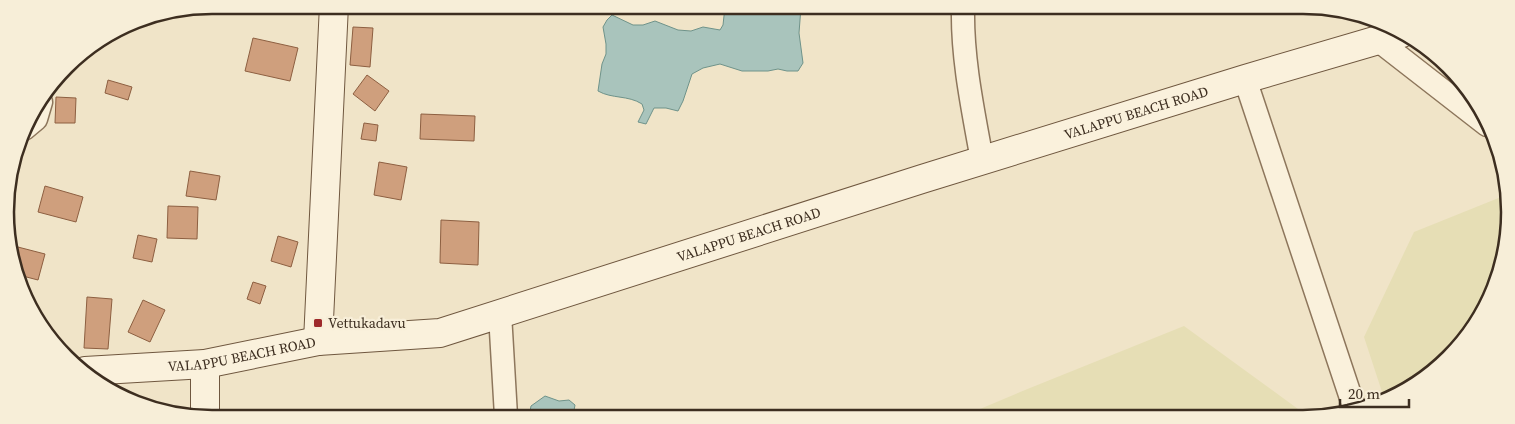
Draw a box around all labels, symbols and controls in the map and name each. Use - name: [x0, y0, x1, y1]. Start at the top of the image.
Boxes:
- street label: VALAPPU BEACH ROAD: [1062, 81, 1211, 144]
- street label: VALAPPU BEACH ROAD: [674, 202, 823, 267]
- place label: Vettukadavu: [328, 313, 406, 333]
- marker: Vettukadavu: [312, 317, 324, 329]
- street label: VALAPPU BEACH ROAD: [167, 332, 318, 376]
- scale bar: [1340, 376, 1409, 408]
- text: 20 m: [1348, 383, 1380, 404]

